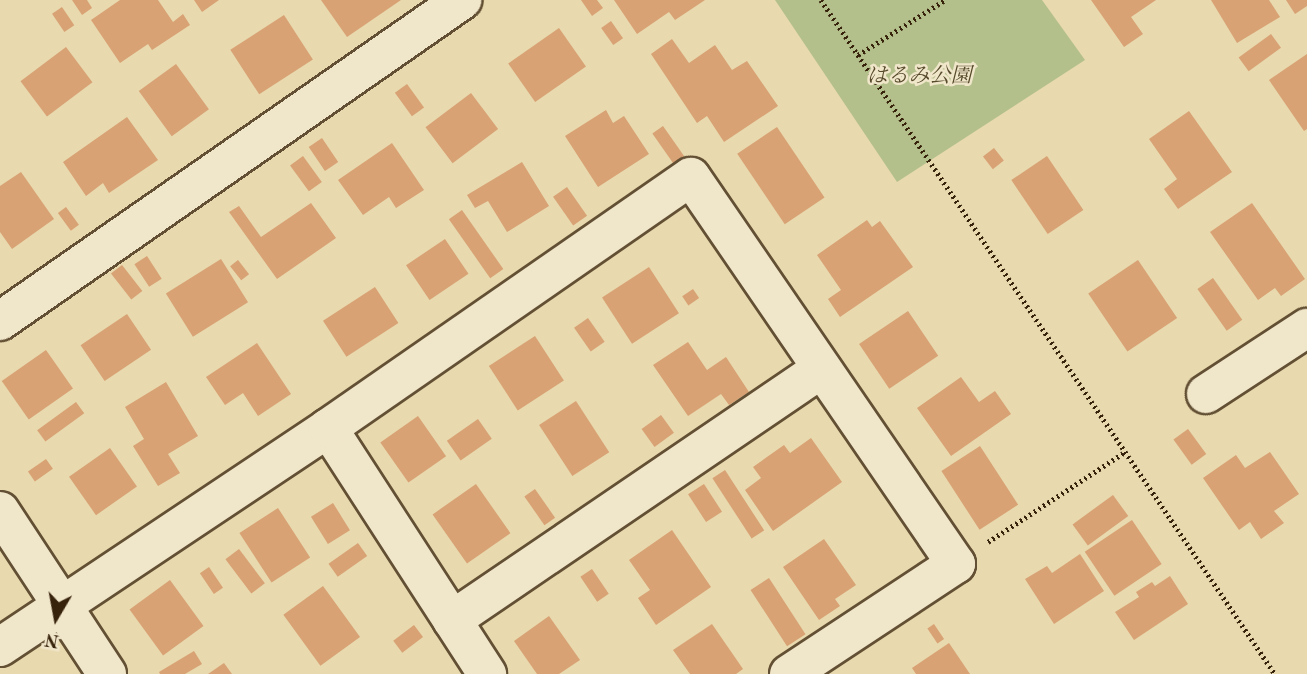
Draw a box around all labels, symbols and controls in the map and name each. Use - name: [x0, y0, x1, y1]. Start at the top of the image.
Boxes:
- park label: はるみ公園: [867, 64, 971, 90]
- north arrow: [21, 583, 91, 653]
- text: N: [43, 629, 61, 650]

